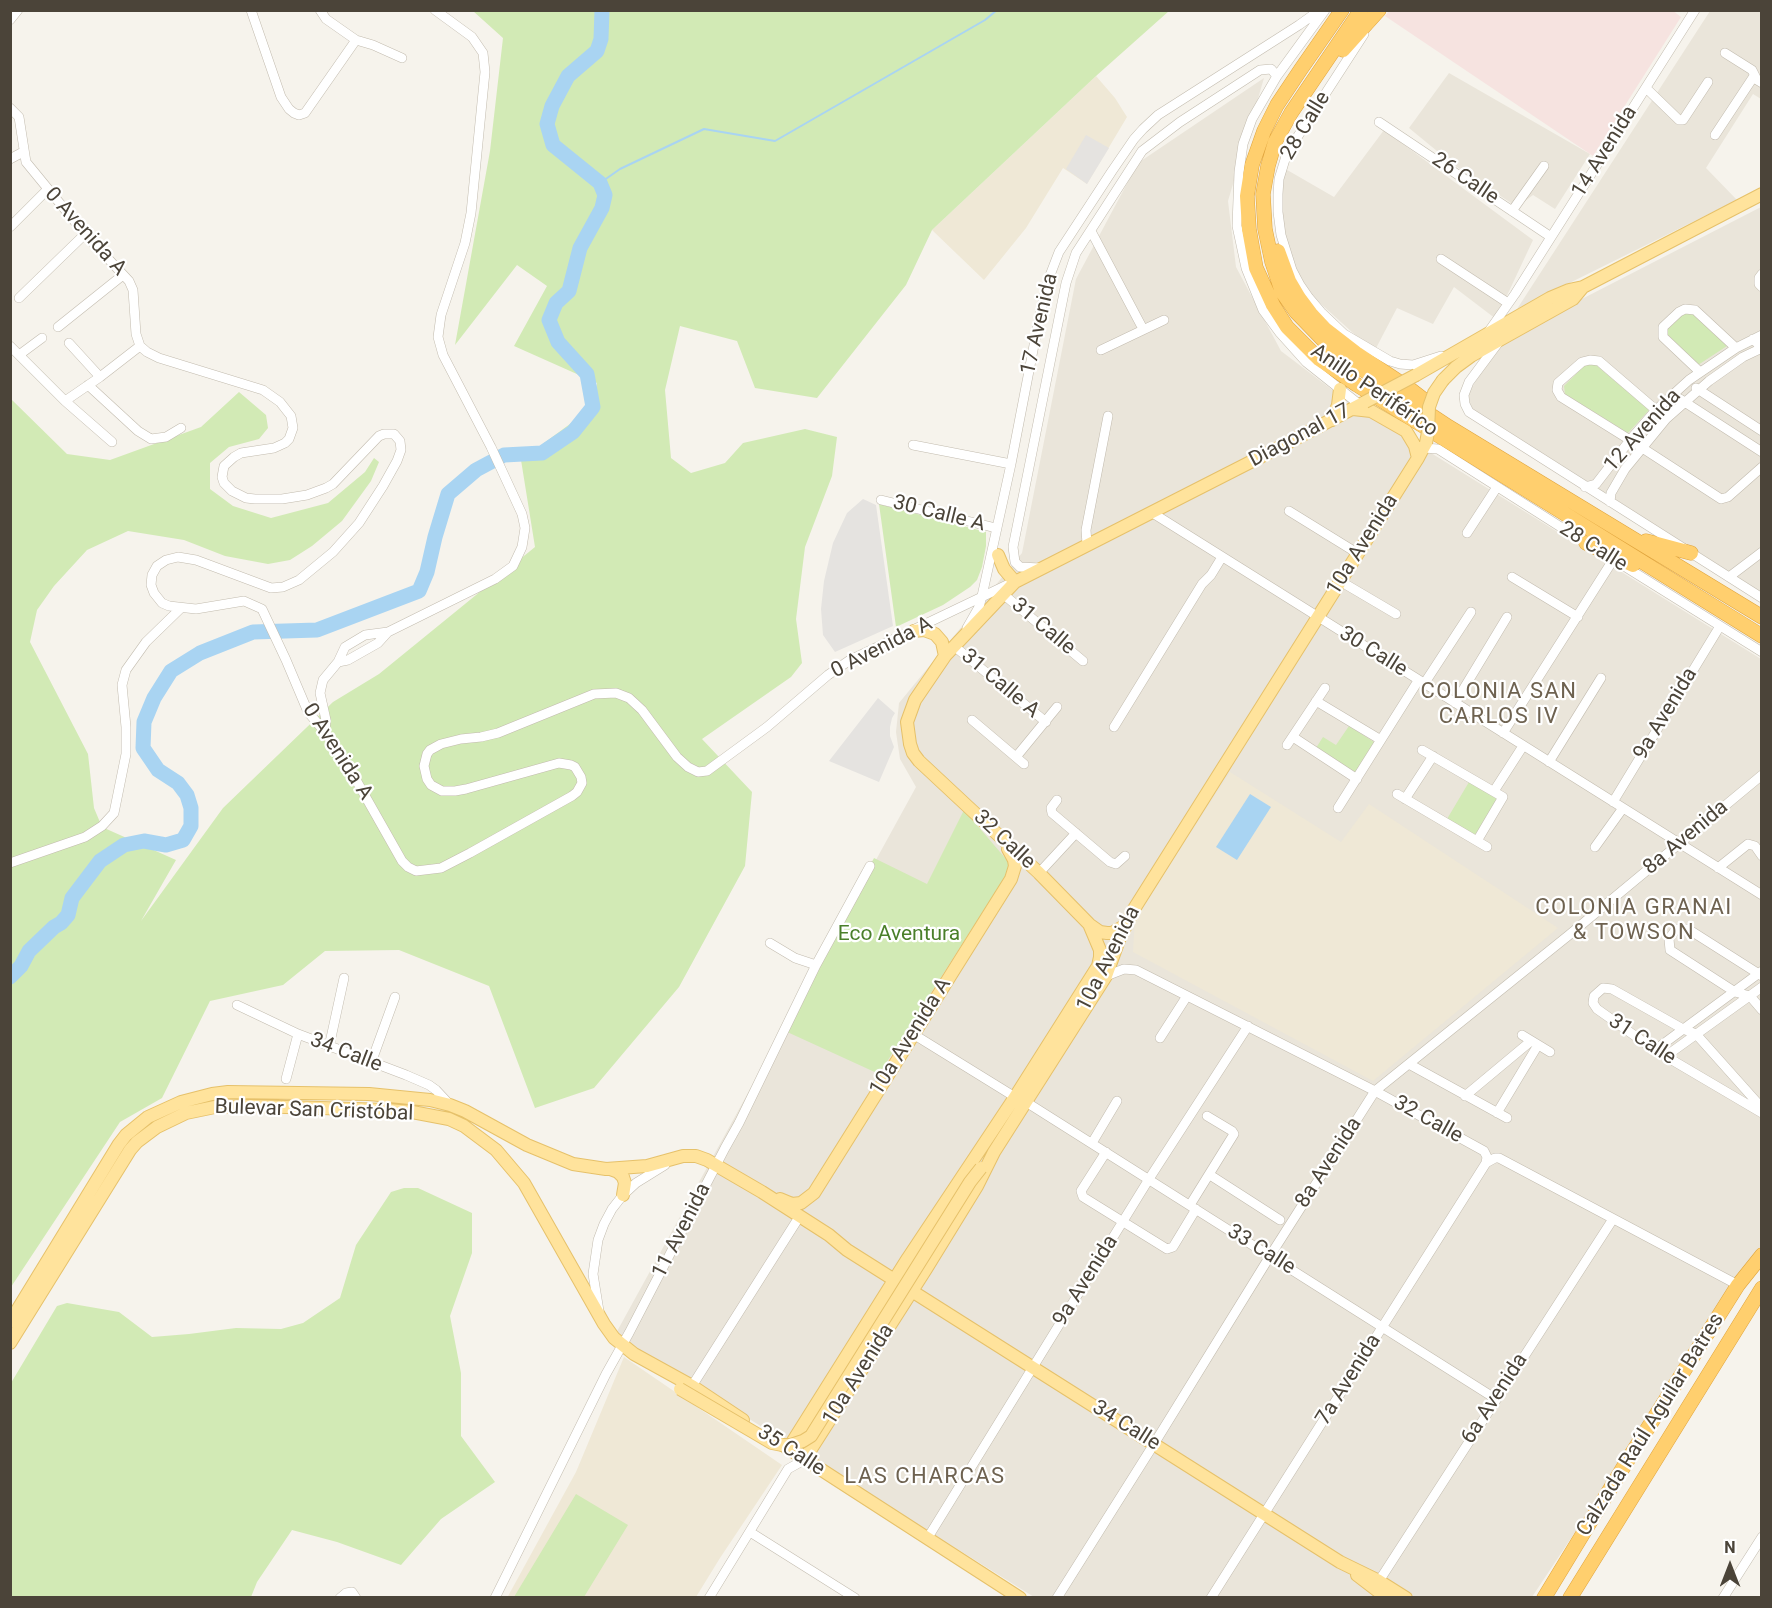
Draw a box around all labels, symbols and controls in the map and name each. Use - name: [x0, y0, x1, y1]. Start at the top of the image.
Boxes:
- street label: 28 Calle: [1276, 87, 1336, 165]
- street label: 14 Avenida: [1567, 102, 1643, 202]
- street label: 26 Calle: [1427, 148, 1503, 210]
- street label: 0 Avenida A: [39, 183, 131, 281]
- street label: 17 Avenida: [1016, 271, 1064, 377]
- street label: Anillo Periférico: [1306, 339, 1442, 443]
- street label: 12 Avenida: [1599, 384, 1687, 478]
- street label: Diagonal 17: [1245, 399, 1355, 473]
- street label: 30 Calle A: [890, 490, 988, 538]
- street label: 10a Avenida: [1322, 490, 1404, 600]
- street label: 28 Calle: [1554, 516, 1632, 578]
- street label: 31 Calle: [1006, 593, 1080, 661]
- street label: 0 Avenida A: [827, 612, 937, 684]
- street label: 30 Calle: [1334, 621, 1412, 683]
- street label: 31 Calle A: [956, 644, 1044, 724]
- street label: 9a Avenida: [1629, 663, 1703, 765]
- district label: COLONIA SAN CARLOS IV: [1420, 679, 1578, 730]
- street label: 0 Avenida A: [296, 699, 378, 805]
- street label: 8a Avenida: [1639, 795, 1733, 881]
- street label: 32 Calle: [968, 805, 1040, 875]
- district label: COLONIA GRANAI & TOWSON: [1535, 895, 1733, 946]
- street label: 10a Avenida: [1072, 902, 1146, 1016]
- park label: Eco Aventura: [838, 922, 960, 948]
- street label: 10a Avenida A: [865, 974, 957, 1100]
- street label: 31 Calle: [1604, 1009, 1680, 1071]
- street label: 34 Calle: [306, 1028, 386, 1078]
- street label: 32 Calle: [1389, 1091, 1467, 1149]
- street label: Bulevar San Cristóbal: [214, 1095, 414, 1127]
- street label: 8a Avenida: [1290, 1113, 1368, 1213]
- street label: 11 Avenida: [647, 1179, 717, 1283]
- street label: 33 Calle: [1222, 1219, 1300, 1281]
- street label: 9a Avenida: [1048, 1231, 1124, 1331]
- street label: Calzada Raúl Aguilar Batres: [1572, 1309, 1730, 1541]
- street label: 10a Avenida: [818, 1320, 900, 1430]
- street label: 7a Avenida: [1311, 1330, 1387, 1430]
- street label: 6a Avenida: [1456, 1349, 1534, 1449]
- street label: 34 Calle: [1087, 1395, 1165, 1457]
- street label: 35 Calle: [753, 1420, 829, 1482]
- district label: LAS CHARCAS: [844, 1464, 1006, 1490]
- north arrow: [1700, 1536, 1760, 1596]
- text: N: [1724, 1538, 1736, 1557]

